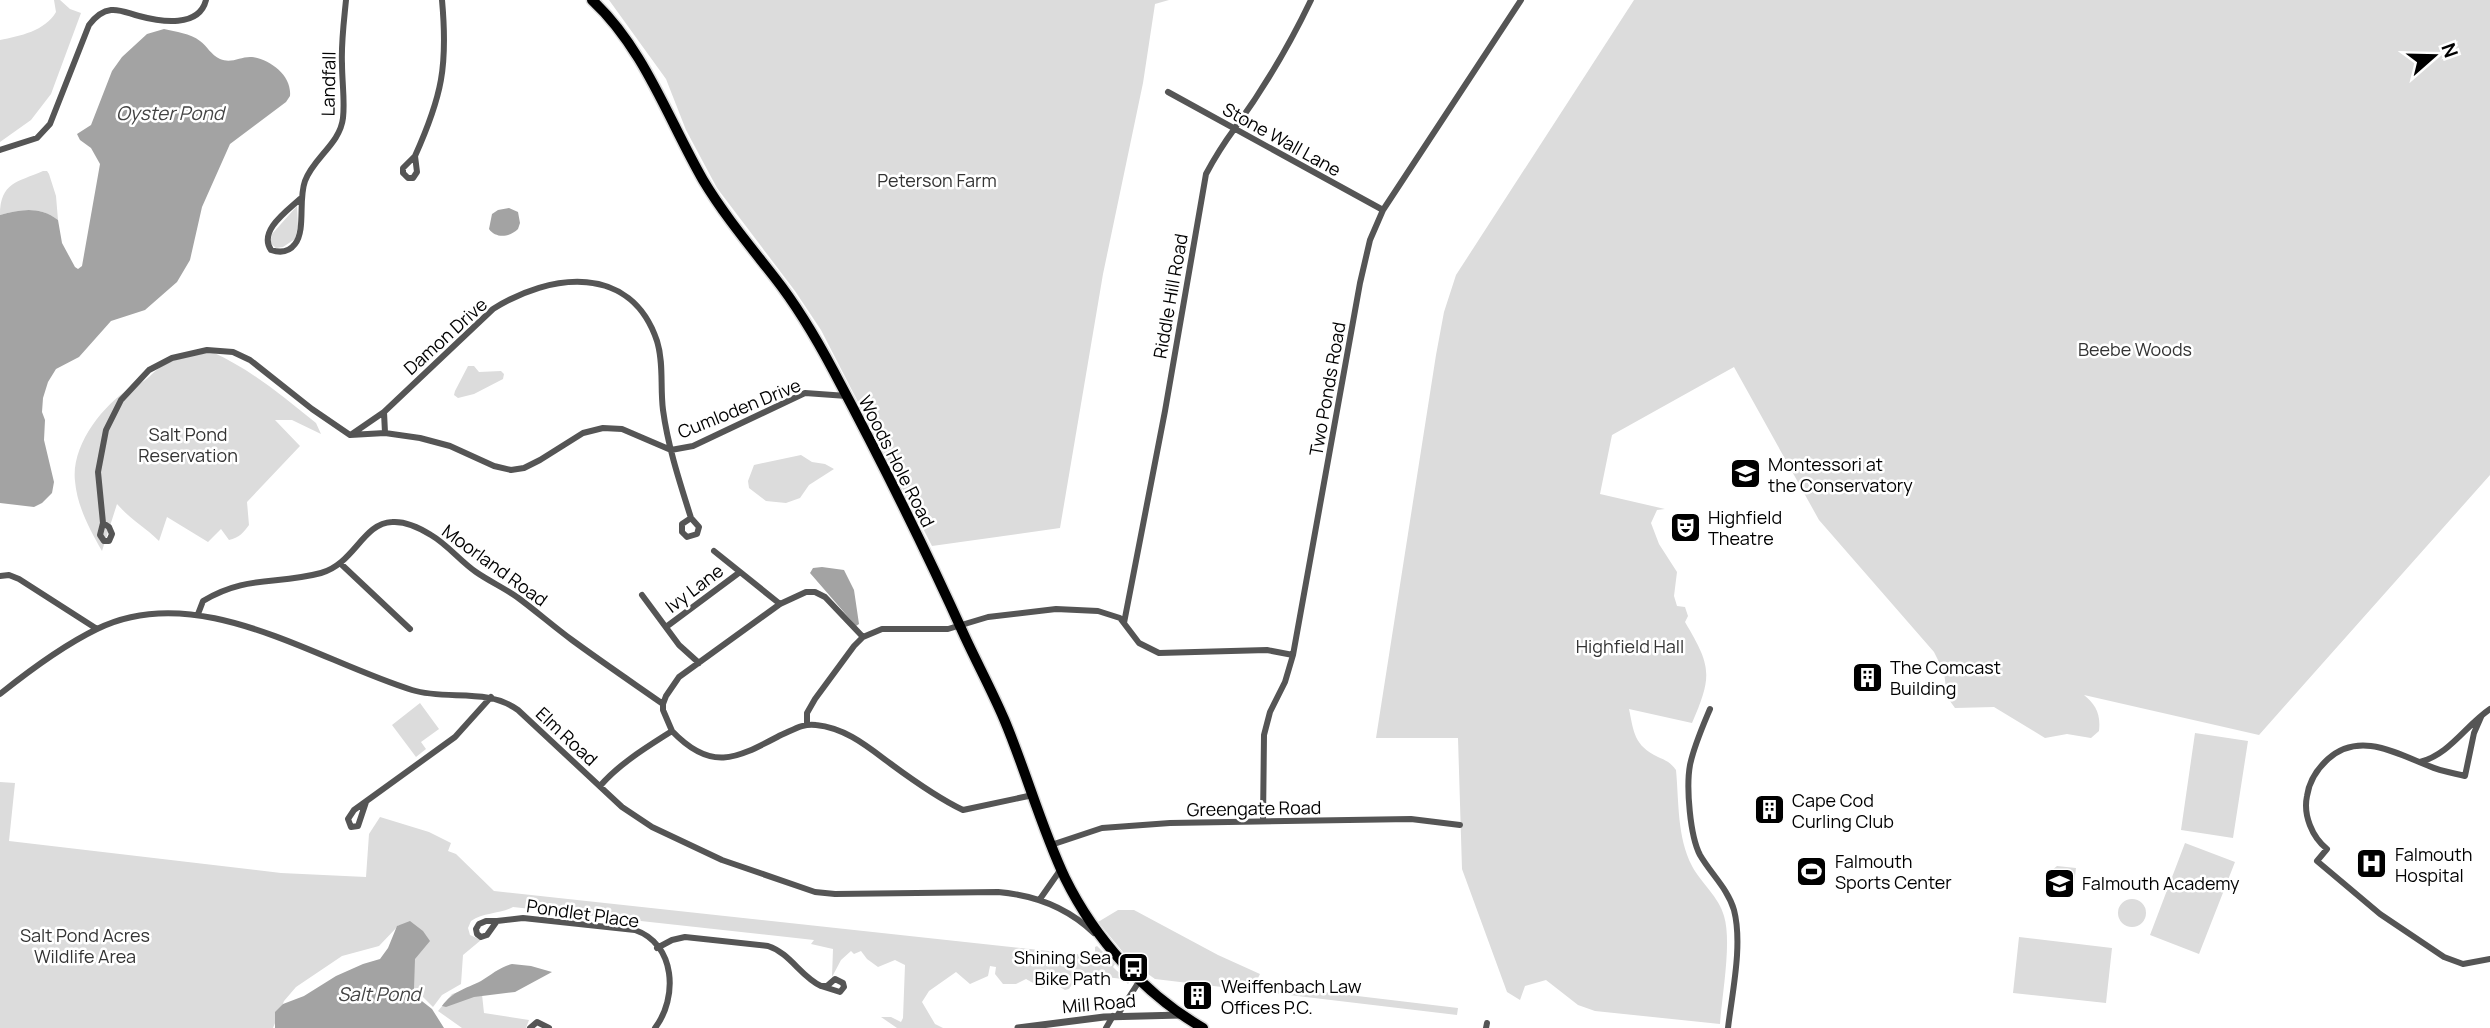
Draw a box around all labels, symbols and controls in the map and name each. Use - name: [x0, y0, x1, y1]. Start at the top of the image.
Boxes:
- north arrow: [2399, 21, 2469, 91]
- text: N: [2435, 39, 2465, 61]
- street label: Landfall: [315, 51, 341, 117]
- street label: Stone Wall Lane: [1219, 97, 1345, 181]
- water label: Oyster Pond: [116, 100, 227, 126]
- park label: Peterson Farm: [877, 168, 997, 192]
- street label: Riddle Hill Road: [1147, 232, 1193, 360]
- street label: Damon Drive: [398, 292, 492, 380]
- street label: Two Ponds Road: [1303, 320, 1351, 458]
- park label: Beebe Woods: [2078, 337, 2192, 361]
- street label: Cumloden Drive: [674, 372, 804, 444]
- street label: Woods Hole Road: [853, 391, 941, 531]
- park label: Salt Pond Reservation: [138, 422, 238, 467]
- place label: Montessori at the Conservatory: [1768, 452, 1913, 497]
- school or university icon: Montessori at the Conservatory: [1728, 457, 1762, 491]
- place label: Highfield Theatre: [1708, 505, 1782, 550]
- theatre icon: Highfield Theatre: [1668, 510, 1702, 544]
- street label: Moorland Road: [438, 519, 552, 611]
- street label: Ivy Lane: [660, 558, 728, 618]
- park label: Highfield Hall: [1576, 634, 1684, 658]
- place label: The Comcast Building: [1890, 655, 2001, 700]
- building icon: The Comcast Building: [1850, 660, 1884, 694]
- street label: Elm Road: [531, 701, 603, 771]
- place label: Cape Cod Curling Club: [1792, 788, 1894, 833]
- building icon: Cape Cod Curling Club: [1752, 793, 1786, 827]
- street label: Greengate Road: [1186, 795, 1322, 821]
- place label: Falmouth Hospital: [2395, 842, 2472, 887]
- hospital icon: Falmouth Hospital: [2355, 847, 2389, 881]
- place label: Falmouth Sports Center: [1835, 849, 1952, 894]
- sports icon: Falmouth Sports Center: [1795, 854, 1829, 888]
- school or university icon: Falmouth Academy: [2042, 866, 2076, 900]
- place label: Falmouth Academy: [2082, 871, 2240, 895]
- street label: Pondlet Place: [525, 893, 641, 933]
- park label: Salt Pond Acres Wildlife Area: [20, 923, 150, 968]
- place label: Shining Sea Bike Path: [1014, 945, 1111, 990]
- bus stop icon: Shining Sea Bike Path: [1117, 950, 1151, 984]
- place label: Weiffenbach Law Offices P.C.: [1221, 974, 1362, 1019]
- building icon: Weiffenbach Law Offices P.C.: [1181, 979, 1215, 1013]
- water label: Salt Pond: [337, 981, 423, 1007]
- street label: Mill Road: [1061, 988, 1137, 1018]

